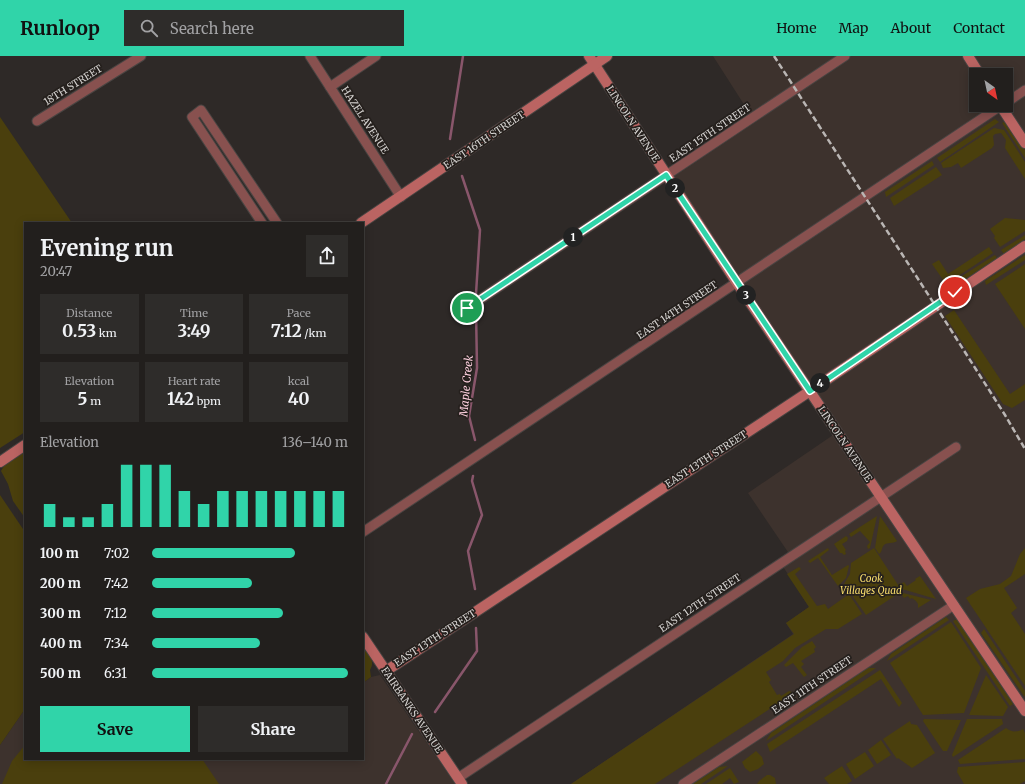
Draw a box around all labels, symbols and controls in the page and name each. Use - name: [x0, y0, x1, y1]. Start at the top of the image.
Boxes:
- search box: [124, 10, 404, 46]
- text: Runloop: [20, 16, 100, 40]
- icon: search: [138, 17, 160, 39]
- text: Search here: [170, 19, 254, 38]
- text: Home: [776, 19, 817, 37]
- text: Map: [839, 19, 868, 37]
- text: About: [890, 19, 931, 37]
- text: Contact: [953, 19, 1005, 37]
- street label: 18TH STREET: [41, 62, 105, 108]
- north arrow: [969, 68, 1013, 112]
- map controls: [969, 68, 1013, 112]
- street label: LINCOLN AVENUE: [603, 83, 663, 165]
- street label: HAZEL AVENUE: [338, 84, 392, 157]
- street label: EAST 15TH STREET: [667, 101, 753, 165]
- street label: EAST 16TH STREET: [441, 108, 527, 172]
- pin: 2: [665, 178, 685, 198]
- text: 2: [672, 181, 678, 195]
- pin: 1: [563, 227, 583, 247]
- text: 1: [570, 230, 576, 244]
- text: Evening run: [40, 234, 174, 262]
- button: share: [306, 235, 348, 277]
- text: 20:47: [40, 263, 72, 280]
- pin: [938, 275, 972, 309]
- street label: EAST 14TH STREET: [634, 278, 720, 342]
- icon: check: [944, 281, 966, 303]
- pin: 3: [736, 285, 756, 305]
- text: 3: [743, 288, 749, 302]
- pin: [450, 291, 484, 325]
- icon: arrive: [456, 297, 478, 319]
- text: Distance: [66, 306, 112, 320]
- text: Time: [180, 306, 208, 320]
- text: Pace: [287, 306, 311, 320]
- text: 0.53: [62, 320, 96, 342]
- text: 3:49: [177, 320, 211, 342]
- text: 7:12: [271, 320, 302, 342]
- text: km: [96, 326, 117, 340]
- text: /km: [302, 326, 327, 340]
- water label: Maple Creek: [456, 355, 476, 418]
- pin: 4: [810, 373, 830, 393]
- text: Elevation: [64, 374, 114, 388]
- text: Heart rate: [168, 374, 220, 388]
- text: kcal: [288, 374, 309, 388]
- text: 4: [817, 376, 824, 390]
- text: 5: [78, 388, 88, 410]
- text: 142: [167, 388, 194, 410]
- text: 40: [288, 388, 310, 410]
- text: m: [88, 394, 101, 408]
- text: bpm: [194, 394, 221, 408]
- street label: LINCOLN AVENUE: [815, 404, 875, 485]
- street label: EAST 13TH STREET: [662, 428, 750, 490]
- text: Elevation: [40, 434, 99, 451]
- text: 136–140 m: [282, 434, 348, 451]
- text: 100 m: [40, 545, 79, 562]
- text: 7:02: [104, 545, 130, 562]
- street label: EAST 12TH STREET: [657, 571, 743, 635]
- park label: Cook Villages Quad: [840, 572, 902, 597]
- text: 200 m: [40, 575, 81, 592]
- text: 7:42: [104, 575, 128, 592]
- text: 300 m: [40, 605, 81, 622]
- text: 7:12: [104, 605, 127, 622]
- street label: EAST 13TH STREET: [391, 607, 479, 669]
- text: 400 m: [40, 635, 82, 652]
- text: 7:34: [104, 635, 129, 652]
- street label: EAST 11TH STREET: [769, 653, 855, 717]
- text: 500 m: [40, 665, 81, 682]
- text: 6:31: [104, 665, 127, 682]
- street label: FAIRBANKS AVENUE: [378, 665, 446, 756]
- button: Save: [40, 706, 190, 752]
- button: Share: [198, 706, 348, 752]

